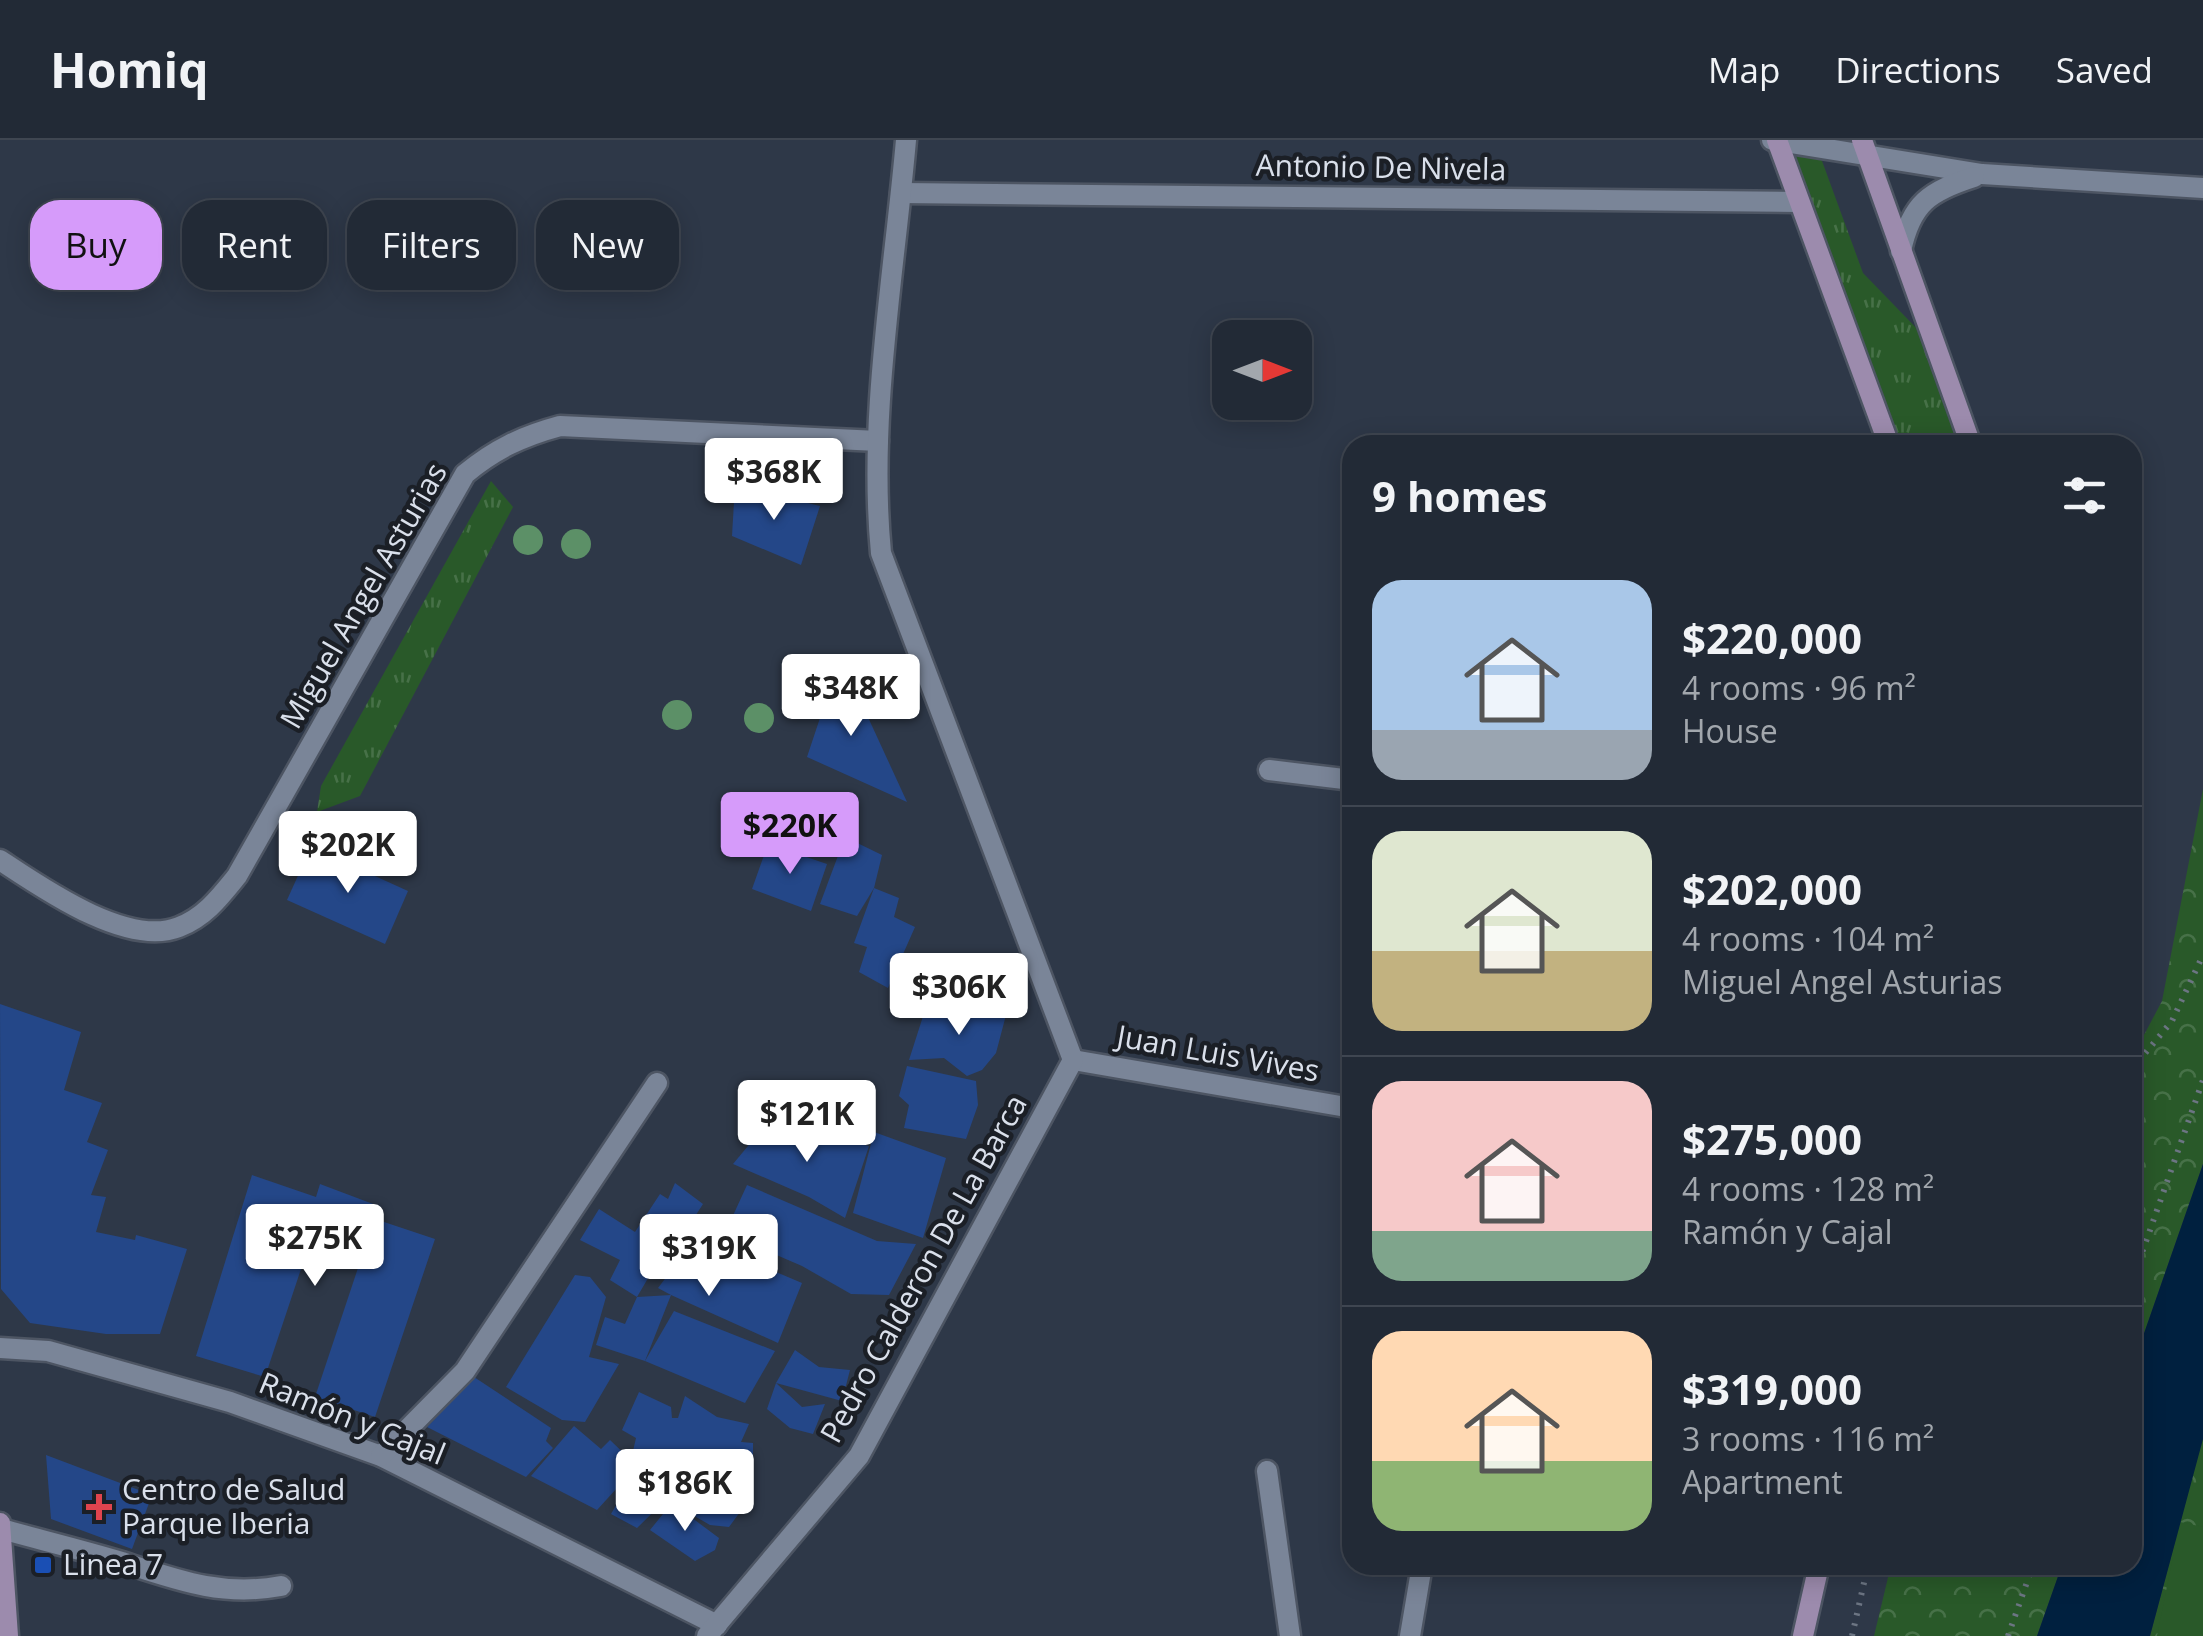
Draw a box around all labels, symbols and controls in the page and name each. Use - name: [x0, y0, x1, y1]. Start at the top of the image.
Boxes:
- text: Homiq: [50, 37, 209, 102]
- text: Map: [1708, 46, 1780, 93]
- text: Directions: [1835, 46, 2001, 93]
- text: Saved: [2056, 46, 2153, 93]
- street label: Antonio De Nivela: [1255, 144, 1507, 189]
- chip: Buy: [30, 200, 162, 290]
- chip: Rent: [182, 200, 327, 290]
- chip: Filters: [347, 200, 516, 290]
- chip: New: [536, 200, 679, 290]
- north arrow: [1212, 320, 1312, 420]
- map controls: [1212, 320, 1312, 420]
- pin: $368K: [704, 438, 844, 523]
- text: $368K: [727, 449, 821, 492]
- street label: Miguel Angel Asturias: [270, 455, 456, 736]
- text: 9 homes: [1372, 467, 1547, 524]
- icon: filters: [2057, 468, 2112, 523]
- text: $220,000: [1682, 609, 1862, 666]
- icon: home: [1452, 620, 1572, 740]
- pin: $348K: [781, 654, 921, 739]
- text: $348K: [804, 665, 898, 708]
- text: 4 rooms · 96 m²: [1682, 666, 1916, 709]
- text: House: [1682, 709, 1778, 752]
- pin: $220K: [720, 792, 860, 877]
- text: $220K: [743, 803, 837, 846]
- pin: $202K: [278, 811, 418, 896]
- text: $202K: [301, 822, 395, 865]
- text: $202,000: [1682, 860, 1862, 917]
- icon: home: [1452, 871, 1572, 991]
- text: 4 rooms · 104 m²: [1682, 917, 1934, 960]
- pin: $306K: [889, 953, 1029, 1038]
- text: Miguel Angel Asturias: [1682, 960, 2003, 1003]
- text: $306K: [912, 964, 1006, 1007]
- street label: Juan Luis Vives: [1111, 1014, 1323, 1090]
- pin: $121K: [737, 1080, 877, 1165]
- street label: Pedro Calderon De La Barca: [810, 1087, 1036, 1450]
- text: $121K: [760, 1091, 854, 1134]
- text: $275,000: [1682, 1110, 1862, 1167]
- icon: home: [1452, 1121, 1572, 1241]
- text: 4 rooms · 128 m²: [1682, 1167, 1934, 1210]
- pin: $275K: [245, 1204, 385, 1289]
- text: Ramón y Cajal: [1682, 1210, 1893, 1253]
- pin: $319K: [639, 1214, 779, 1299]
- text: $275K: [268, 1215, 362, 1258]
- text: $319K: [662, 1225, 756, 1268]
- text: $319,000: [1682, 1360, 1862, 1417]
- street label: Ramón y Cajal: [253, 1362, 452, 1474]
- icon: home: [1452, 1371, 1572, 1491]
- text: 3 rooms · 116 m²: [1682, 1417, 1934, 1460]
- pin: $186K: [615, 1449, 755, 1534]
- text: $186K: [638, 1460, 732, 1503]
- text: Apartment: [1682, 1460, 1843, 1503]
- place label: Centro de Salud Parque Iberia: [122, 1468, 345, 1543]
- marker: Centro de Salud Parque Iberia: [86, 1494, 112, 1520]
- place label: Linea 7: [63, 1543, 163, 1584]
- marker: Linea 7: [32, 1554, 54, 1576]

